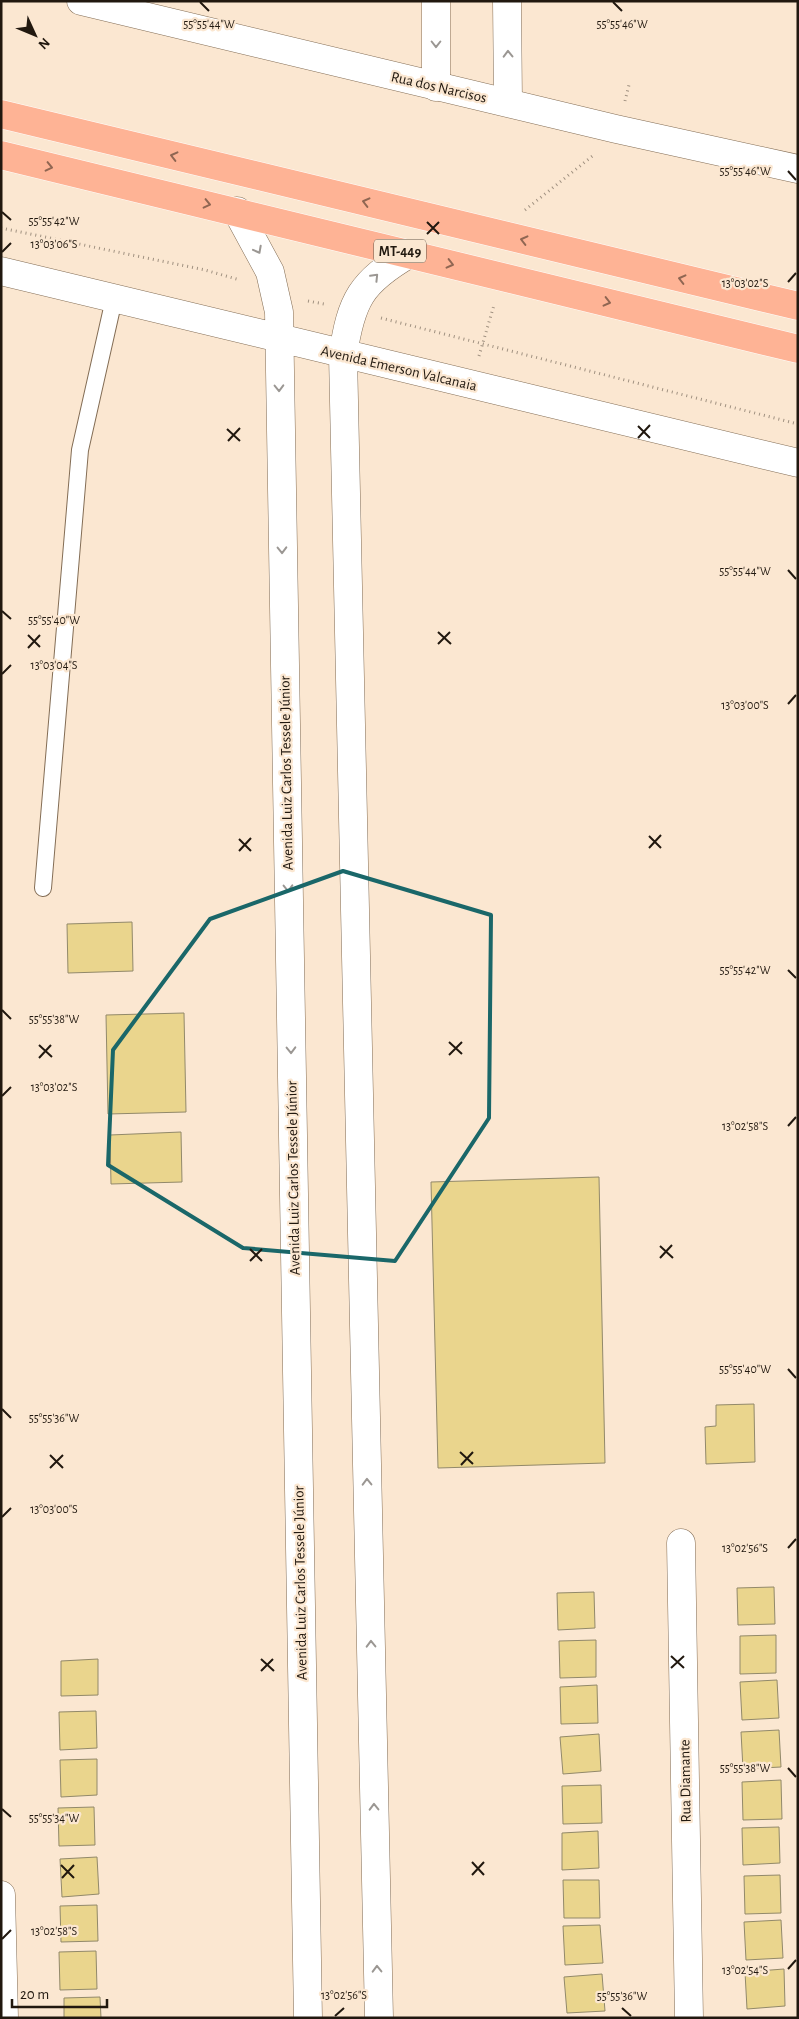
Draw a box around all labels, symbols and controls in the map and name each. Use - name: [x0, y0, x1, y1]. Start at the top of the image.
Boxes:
- north arrow: [10, 10, 60, 60]
- text: 55°55'44"W: [183, 18, 235, 30]
- text: 55°55'46"W: [596, 18, 648, 30]
- text: N: [35, 35, 52, 52]
- one-way arrow: [431, 40, 441, 48]
- one-way arrow: [503, 49, 513, 57]
- street label: Rua dos Narcisos: [390, 69, 488, 106]
- one-way arrow: [170, 151, 179, 162]
- one-way arrow: [44, 161, 53, 172]
- text: 55°55'46"W: [719, 165, 771, 177]
- one-way arrow: [362, 197, 371, 208]
- one-way arrow: [202, 198, 211, 209]
- text: 55°55'42"W: [28, 215, 80, 227]
- one-way arrow: [521, 236, 529, 246]
- text: 13°03'06"S: [31, 238, 78, 250]
- road number: MT-449: [374, 240, 426, 262]
- one-way arrow: [252, 245, 262, 254]
- one-way arrow: [445, 258, 454, 269]
- one-way arrow: [369, 274, 378, 283]
- one-way arrow: [678, 274, 687, 285]
- text: 13°03'02"S: [722, 277, 769, 289]
- one-way arrow: [603, 296, 612, 307]
- street label: Avenida Emerson Valcanaia: [319, 343, 478, 394]
- one-way arrow: [274, 384, 285, 392]
- one-way arrow: [277, 546, 287, 554]
- text: 55°55'44"W: [719, 565, 771, 577]
- text: 55°55'40"W: [28, 614, 80, 626]
- text: 13°03'04"S: [31, 659, 78, 671]
- street label: Avenida Luiz Carlos Tessele Júnior: [277, 675, 296, 870]
- text: 13°03'00"S: [721, 699, 769, 711]
- one-way arrow: [283, 884, 293, 892]
- text: 55°55'42"W: [719, 964, 771, 976]
- text: 55°55'38"W: [29, 1013, 80, 1025]
- one-way arrow: [286, 1046, 296, 1054]
- street label: Avenida Luiz Carlos Tessele Júnior: [284, 1080, 303, 1275]
- text: 13°03'02"S: [31, 1081, 78, 1093]
- text: 13°02'58"S: [722, 1120, 768, 1132]
- text: 55°55'40"W: [719, 1363, 771, 1375]
- text: 55°55'36"W: [29, 1412, 79, 1424]
- one-way arrow: [362, 1477, 372, 1485]
- street label: Avenida Luiz Carlos Tessele Júnior: [291, 1485, 310, 1680]
- text: 13°03'00"S: [30, 1503, 78, 1515]
- text: 13°02'56"S: [722, 1542, 768, 1554]
- one-way arrow: [365, 1640, 376, 1648]
- street label: Rua Diamante: [677, 1739, 694, 1823]
- text: 55°55'38"W: [720, 1762, 771, 1774]
- one-way arrow: [369, 1802, 379, 1810]
- text: 55°55'34"W: [29, 1812, 80, 1824]
- text: 13°02'58"S: [31, 1925, 77, 1937]
- text: 13°02'54"S: [722, 1964, 768, 1976]
- one-way arrow: [372, 1965, 383, 1973]
- scale bar: [12, 1976, 108, 2008]
- text: 20 m: [20, 1987, 49, 2002]
- text: 13°02'56"S: [321, 1989, 367, 2001]
- text: 55°55'36"W: [597, 1990, 647, 2002]

